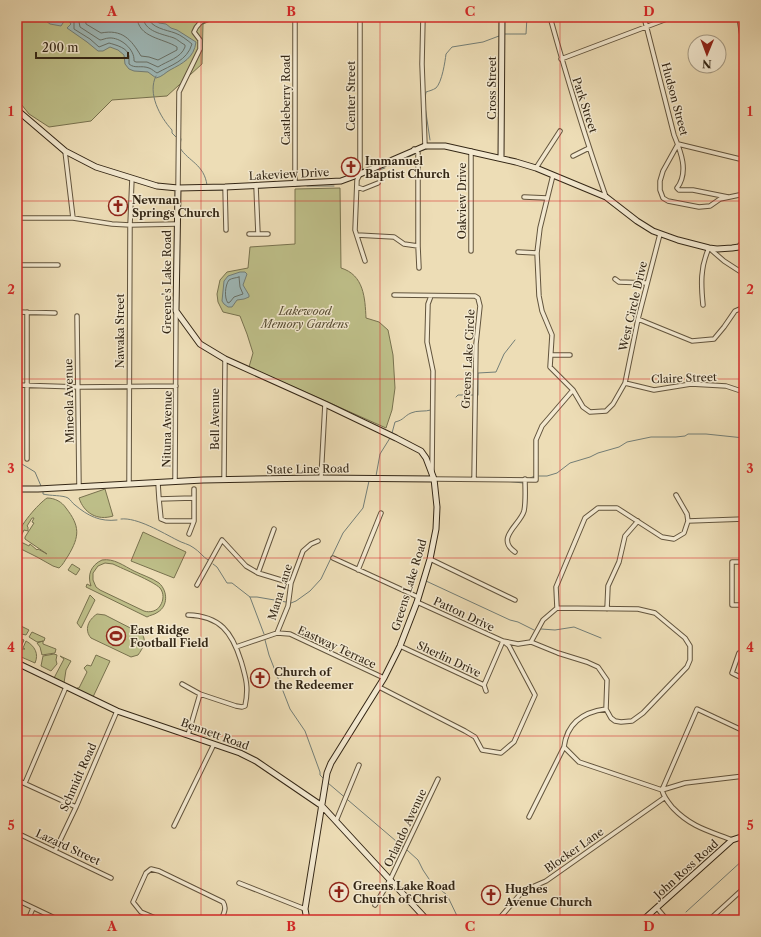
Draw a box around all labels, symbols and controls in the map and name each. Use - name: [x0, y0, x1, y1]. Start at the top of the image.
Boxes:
- text: A: [106, 3, 118, 19]
- text: B: [286, 3, 296, 19]
- text: C: [465, 3, 475, 19]
- text: D: [643, 3, 655, 19]
- scale bar: [36, 34, 128, 60]
- north arrow: [687, 34, 727, 74]
- text: 200 m: [42, 40, 79, 55]
- street label: Castleberry Road: [279, 55, 293, 145]
- street label: Cross Street: [485, 56, 499, 120]
- text: N: [701, 57, 712, 71]
- street label: Center Street: [344, 61, 358, 131]
- street label: Hudson Street: [659, 61, 692, 137]
- street label: Park Street: [569, 75, 601, 135]
- text: 1: [8, 103, 14, 119]
- text: 1: [747, 103, 753, 119]
- place label: Immanuel Baptist Church: [365, 154, 450, 181]
- church icon: Immanuel Baptist Church: [340, 156, 362, 178]
- street label: Oakview Drive: [455, 163, 469, 239]
- street label: Lakeview Drive: [248, 165, 330, 183]
- place label: Newnan Springs Church: [132, 193, 220, 220]
- church icon: Newnan Springs Church: [107, 195, 129, 217]
- street label: Greene's Lake Road: [160, 230, 174, 334]
- street label: West Circle Drive: [616, 260, 650, 353]
- text: 2: [7, 281, 15, 297]
- text: 2: [746, 281, 754, 297]
- street label: Nawaka Street: [113, 293, 127, 368]
- park label: Lakewood Memory Gardens: [259, 304, 349, 331]
- street label: Greens Lake Circle: [458, 309, 478, 409]
- street label: Mineola Avenue: [61, 358, 77, 444]
- street label: Claire Street: [651, 370, 717, 386]
- street label: Bell Avenue: [208, 388, 222, 450]
- street label: Nituna Avenue: [159, 390, 175, 468]
- text: 3: [7, 460, 15, 476]
- text: 3: [746, 460, 754, 476]
- street label: State Line Road: [266, 461, 350, 477]
- street label: Greens Lake Road: [388, 537, 430, 633]
- street label: Mana Lane: [265, 562, 295, 622]
- street label: Patton Drive: [431, 594, 497, 634]
- place label: East Ridge Football Field: [130, 623, 209, 650]
- street label: Eastway Terrace: [296, 623, 378, 671]
- sports icon: East Ridge Football Field: [105, 625, 127, 647]
- street label: Sherlin Drive: [415, 638, 483, 680]
- text: 4: [7, 639, 15, 655]
- text: 4: [746, 639, 754, 655]
- place label: Church of the Redeemer: [274, 665, 354, 692]
- church icon: Church of the Redeemer: [249, 667, 271, 689]
- street label: Bennett Road: [179, 715, 251, 753]
- street label: Schmidt Road: [57, 740, 99, 813]
- street label: Orlando Avenue: [381, 787, 429, 869]
- text: 5: [7, 817, 15, 833]
- text: 5: [746, 817, 754, 833]
- street label: Blocker Lane: [542, 825, 606, 875]
- street label: Lazard Street: [33, 826, 103, 868]
- street label: John Ross Road: [650, 836, 721, 903]
- place label: Greens Lake Road Church of Christ: [353, 879, 456, 906]
- church icon: Greens Lake Road Church of Christ: [328, 881, 350, 903]
- place label: Hughes Avenue Church: [504, 882, 593, 909]
- church icon: Hughes Avenue Church: [480, 884, 502, 906]
- text: A: [106, 918, 118, 934]
- text: B: [286, 918, 296, 934]
- text: C: [465, 918, 475, 934]
- text: D: [643, 918, 655, 934]

